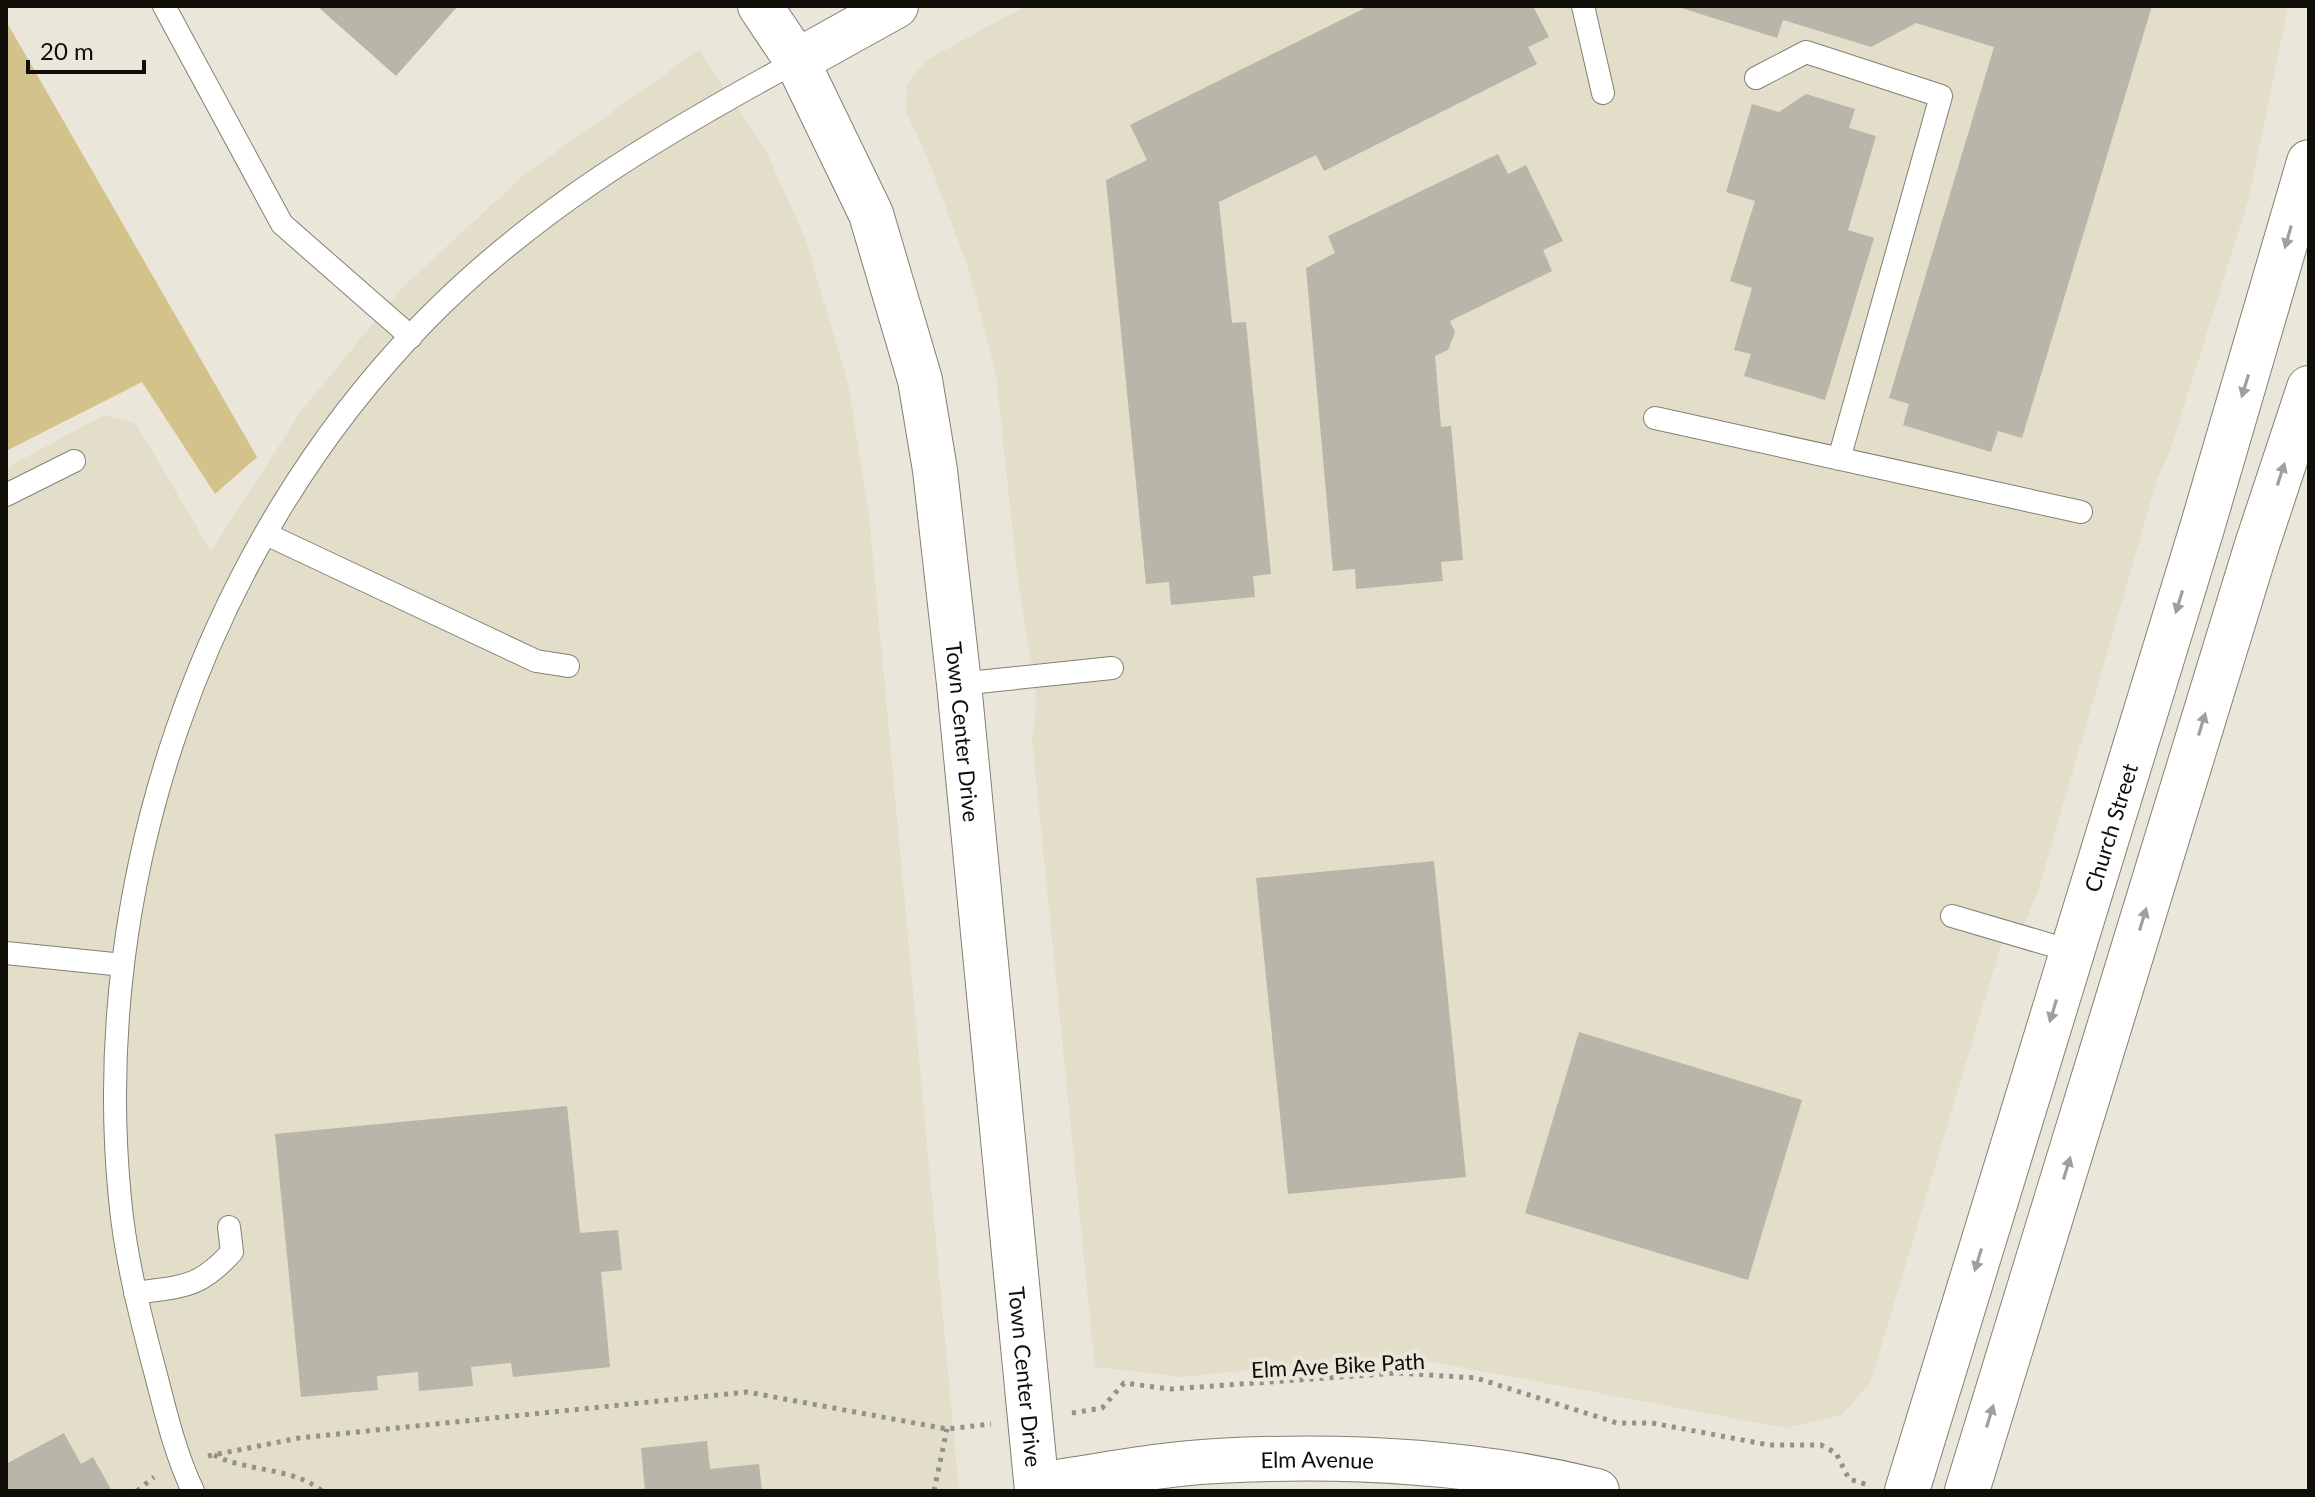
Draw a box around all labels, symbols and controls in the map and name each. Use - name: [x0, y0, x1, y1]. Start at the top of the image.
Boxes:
- scale bar: [28, 24, 144, 74]
- text: 20 m: [40, 36, 94, 65]
- one-way arrow: [2281, 225, 2294, 249]
- one-way arrow: [2238, 375, 2251, 399]
- one-way arrow: [2275, 461, 2287, 485]
- one-way arrow: [2172, 591, 2185, 615]
- street label: Town Center Drive: [941, 640, 986, 823]
- one-way arrow: [2197, 712, 2209, 736]
- street label: Church Street: [2078, 760, 2143, 895]
- one-way arrow: [2137, 907, 2150, 931]
- one-way arrow: [2046, 1000, 2059, 1024]
- one-way arrow: [2061, 1156, 2073, 1180]
- one-way arrow: [1971, 1249, 1984, 1273]
- street label: Town Center Drive: [1004, 1285, 1048, 1468]
- street label: Elm Ave Bike Path: [1250, 1347, 1426, 1383]
- one-way arrow: [1984, 1404, 1997, 1428]
- street label: Elm Avenue: [1260, 1445, 1375, 1474]

